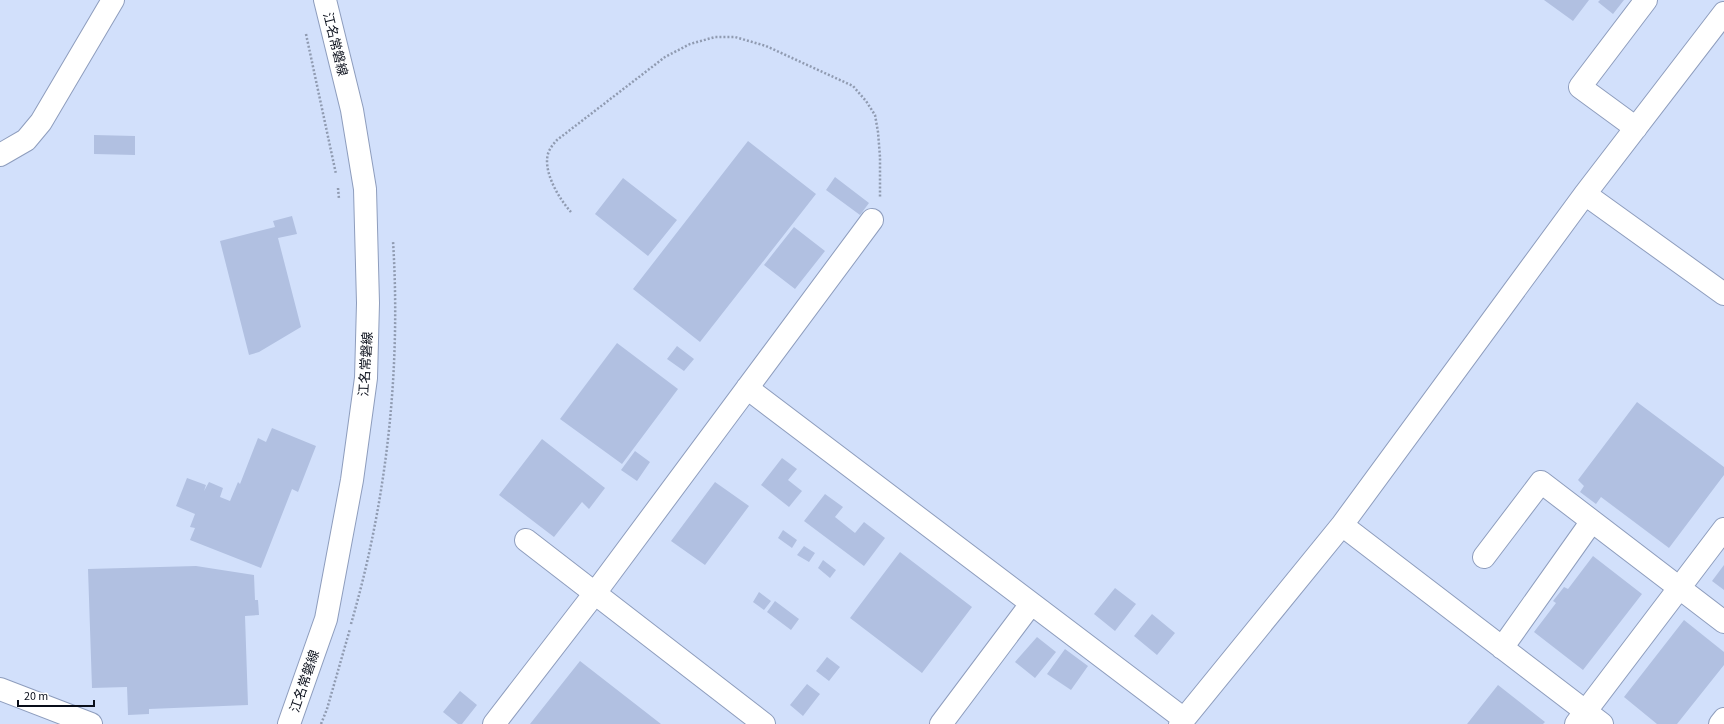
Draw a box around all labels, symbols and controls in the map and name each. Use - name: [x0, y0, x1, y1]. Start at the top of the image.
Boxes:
- street label: 江名常磐線: [318, 11, 352, 78]
- street label: 江名常磐線: [355, 331, 377, 397]
- street label: 江名常磐線: [286, 648, 324, 715]
- scale bar: [18, 682, 94, 708]
- text: 20 m: [24, 688, 48, 705]

